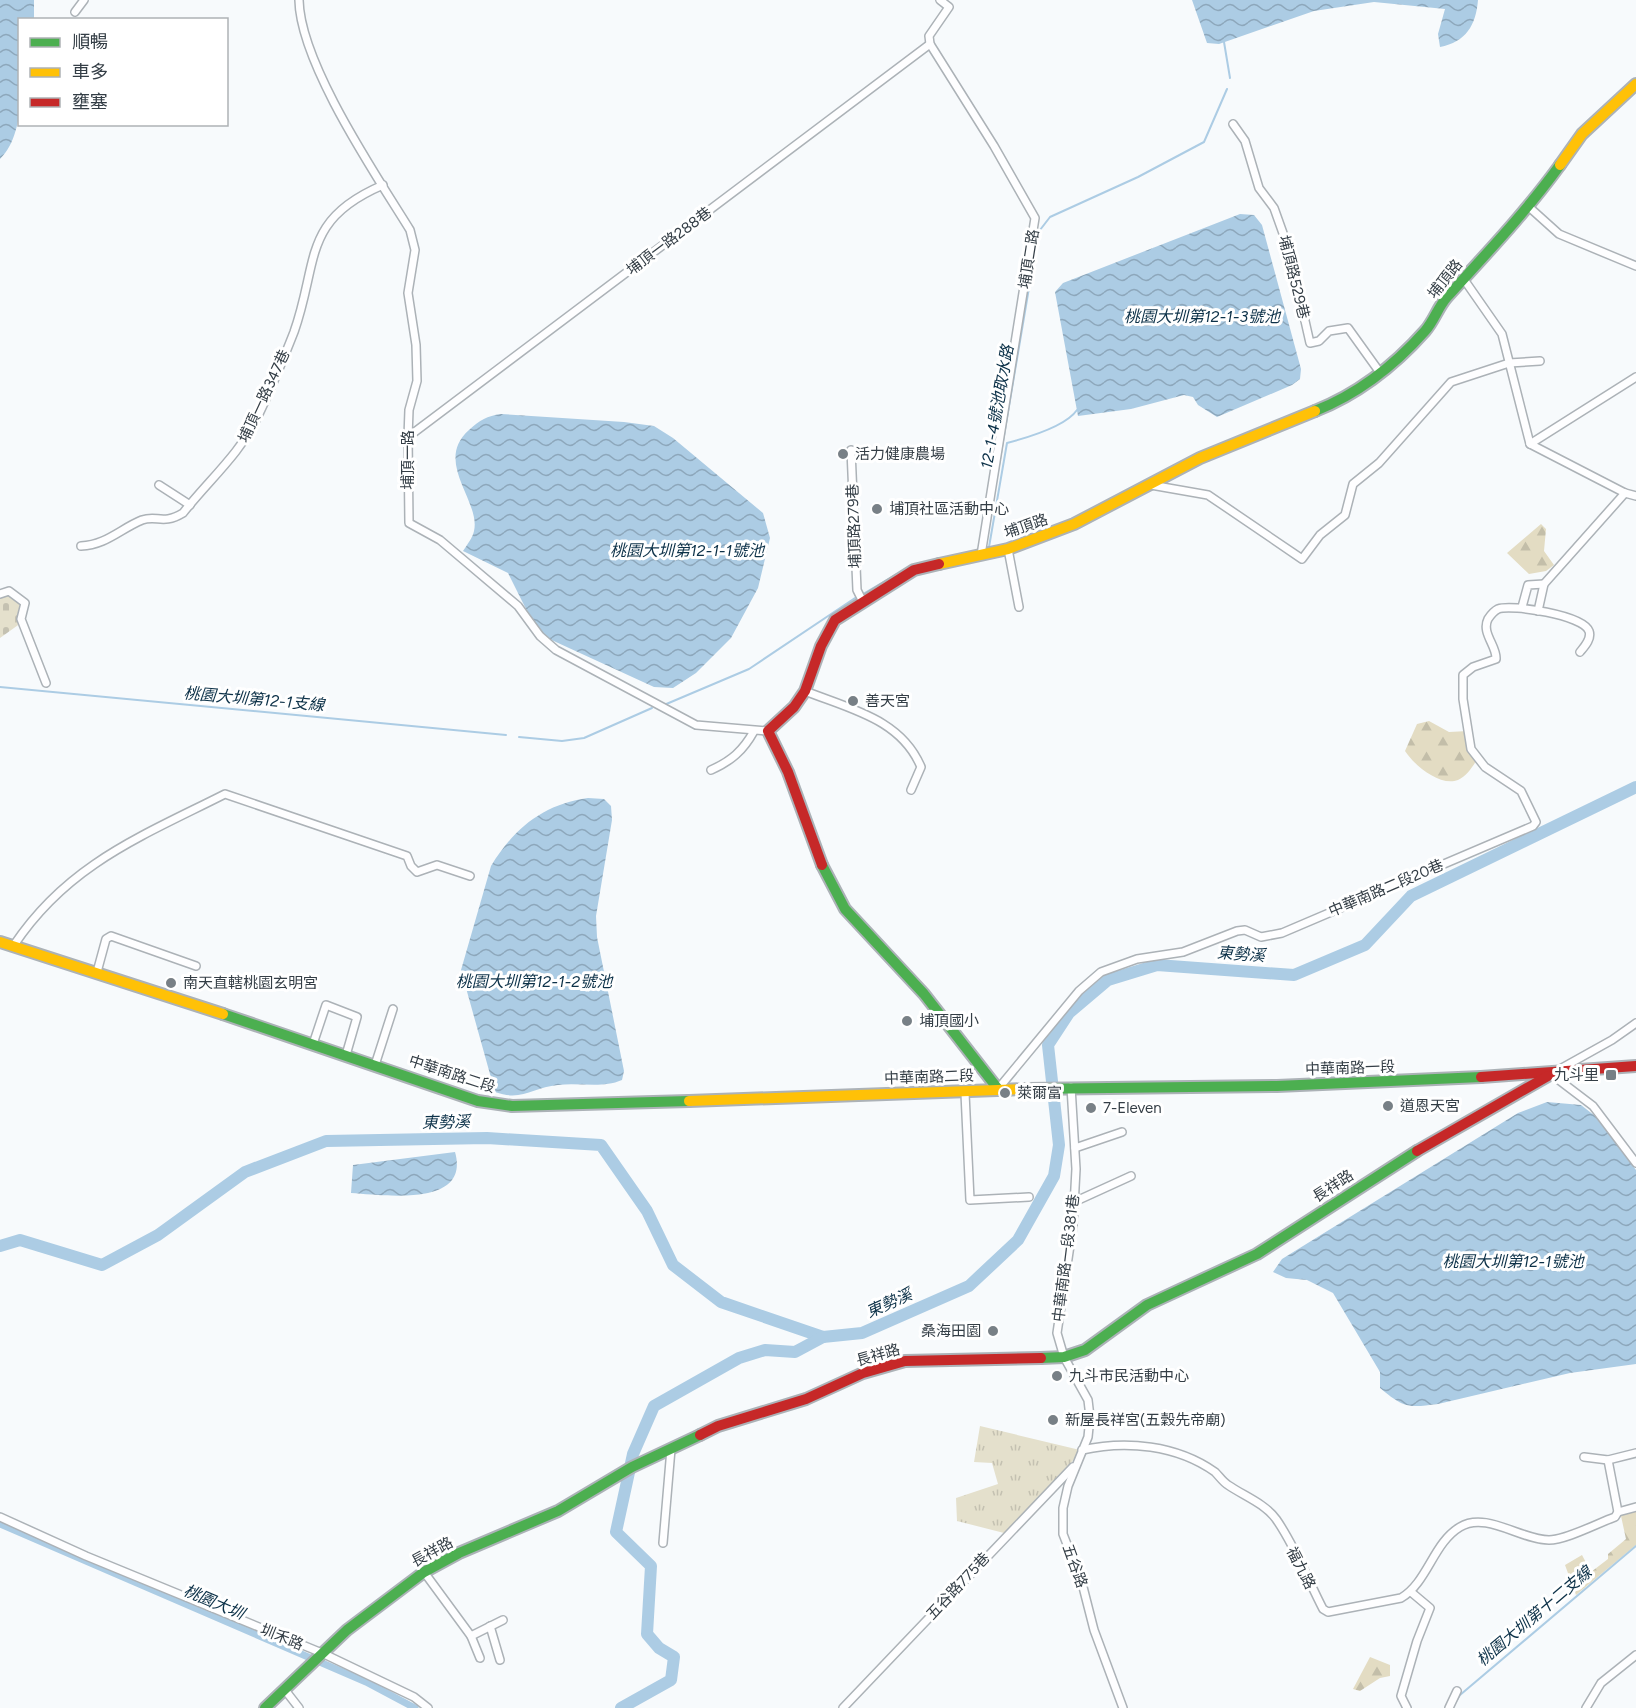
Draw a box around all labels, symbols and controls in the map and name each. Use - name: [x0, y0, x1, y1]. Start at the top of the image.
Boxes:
- legend: [18, 18, 228, 126]
- text: 順暢: [72, 31, 108, 53]
- text: 車多: [72, 61, 108, 83]
- text: 壅塞: [72, 91, 108, 113]
- street label: 埔頂一路288巷: [623, 203, 715, 279]
- street label: 埔頂二路: [1015, 228, 1043, 290]
- street label: 埔頂路529巷: [1275, 233, 1313, 321]
- street label: 埔頂路: [1424, 256, 1466, 302]
- water label: 桃園大圳第12-1-3號池: [1124, 307, 1282, 326]
- water label: 12-1-4號池取水路: [977, 342, 1018, 470]
- street label: 埔頂一路347巷: [235, 347, 293, 445]
- street label: 埔頂一路: [399, 430, 417, 490]
- place label: 活力健康農場: [855, 445, 945, 463]
- marker: 活力健康農場: [836, 447, 850, 461]
- street label: 埔頂路279巷: [844, 483, 864, 569]
- place label: 埔頂社區活動中心: [889, 500, 1009, 518]
- marker: 埔頂社區活動中心: [870, 502, 884, 516]
- street label: 埔頂路: [1002, 510, 1050, 542]
- water label: 桃園大圳第12-1-1號池: [610, 541, 766, 560]
- water label: 桃園大圳第12-1支線: [183, 683, 327, 715]
- place label: 善天宮: [865, 692, 910, 710]
- marker: 善天宮: [846, 694, 860, 708]
- street label: 中華南路二段20巷: [1326, 856, 1446, 920]
- water label: 東勢溪: [1216, 943, 1268, 965]
- water label: 桃園大圳第12-1-2號池: [456, 972, 614, 991]
- place label: 南天直轄桃園玄明宮: [183, 974, 318, 992]
- marker: 南天直轄桃園玄明宮: [164, 976, 178, 990]
- place label: 埔頂國小: [919, 1012, 979, 1030]
- marker: 埔頂國小: [900, 1014, 914, 1028]
- street label: 中華南路二段: [406, 1052, 498, 1096]
- street label: 中華南路一段: [1305, 1057, 1395, 1079]
- street label: 中華南路二段: [884, 1066, 974, 1088]
- place label: 九斗里: [1554, 1066, 1599, 1084]
- marker: 九斗里: [1604, 1068, 1618, 1082]
- place label: 萊爾富: [1017, 1084, 1062, 1102]
- marker: 萊爾富: [998, 1086, 1012, 1100]
- place label: 道恩天宮: [1400, 1097, 1460, 1115]
- place label: 7-Eleven: [1103, 1099, 1162, 1117]
- marker: 道恩天宮: [1381, 1099, 1395, 1113]
- marker: 7-Eleven: [1084, 1101, 1098, 1115]
- water label: 東勢溪: [422, 1112, 472, 1132]
- street label: 長祥路: [1309, 1166, 1357, 1206]
- street label: 中華南路一段381巷: [1049, 1193, 1083, 1323]
- water label: 桃園大圳第12-1號池: [1443, 1252, 1585, 1271]
- water label: 東勢溪: [863, 1284, 917, 1321]
- place label: 桑海田園: [921, 1322, 981, 1340]
- marker: 桑海田園: [986, 1324, 1000, 1338]
- street label: 長祥路: [854, 1340, 902, 1370]
- place label: 九斗市民活動中心: [1069, 1367, 1189, 1385]
- marker: 九斗市民活動中心: [1050, 1369, 1064, 1383]
- place label: 新屋長祥宮(五穀先帝廟): [1065, 1411, 1226, 1429]
- marker: 新屋長祥宮(五穀先帝廟): [1046, 1413, 1060, 1427]
- street label: 長祥路: [408, 1533, 456, 1571]
- street label: 五谷路: [1059, 1542, 1091, 1590]
- street label: 福九路: [1283, 1544, 1319, 1592]
- street label: 五谷路775巷: [923, 1549, 993, 1623]
- water label: 桃園大圳第十二支線: [1473, 1561, 1597, 1670]
- water label: 桃園大圳: [181, 1581, 249, 1624]
- street label: 圳禾路: [258, 1620, 306, 1654]

